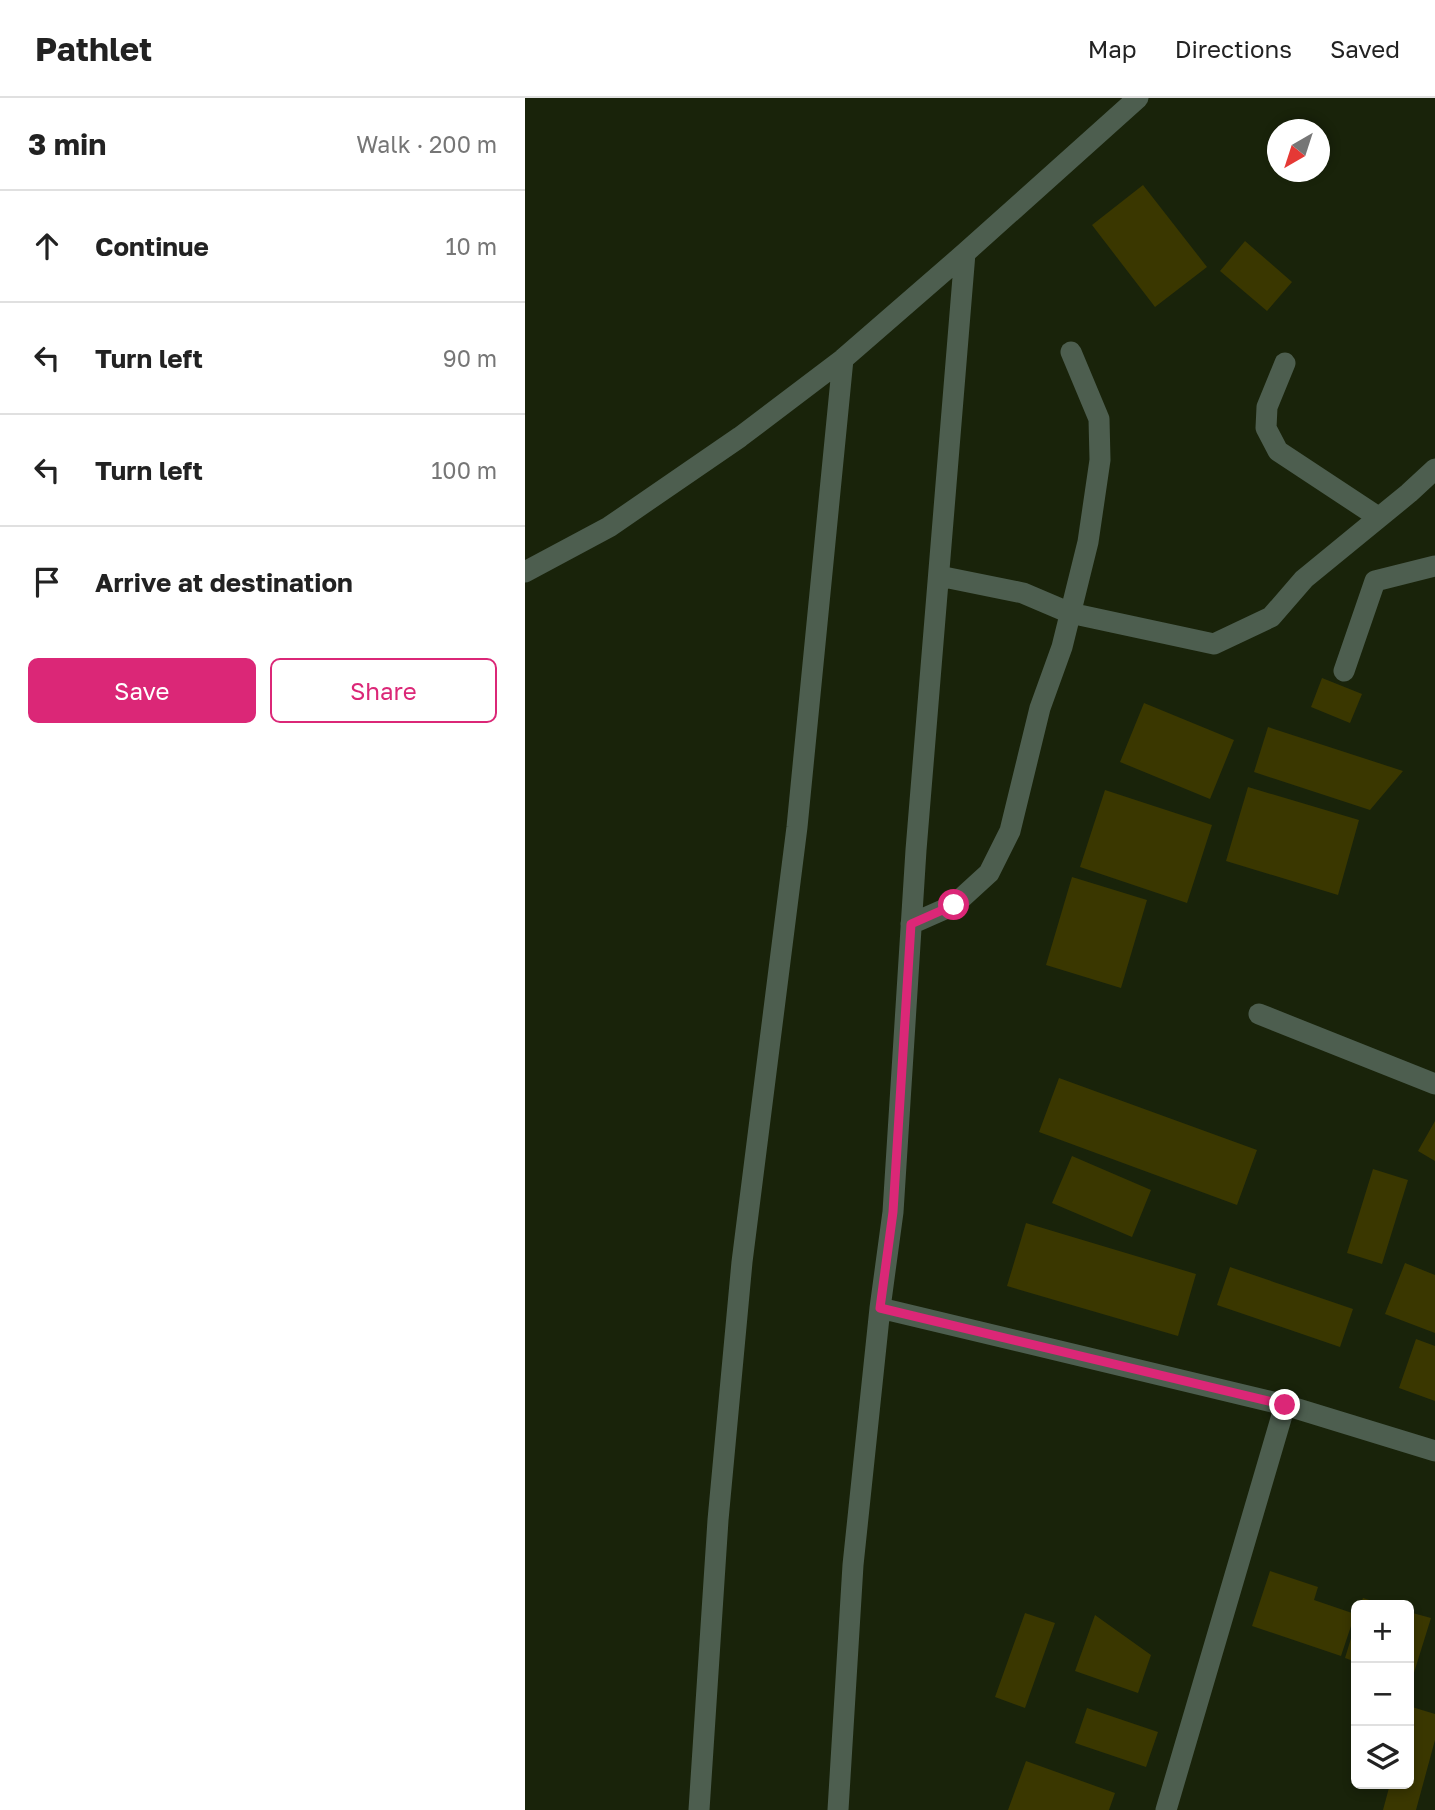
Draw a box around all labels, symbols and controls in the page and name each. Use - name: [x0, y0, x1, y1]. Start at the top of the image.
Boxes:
- text: Pathlet: [35, 29, 152, 68]
- text: Map: [1088, 34, 1137, 63]
- text: Directions: [1175, 34, 1292, 63]
- text: Saved: [1330, 34, 1400, 63]
- north arrow: [1267, 119, 1330, 182]
- text: 3 min: [28, 126, 106, 162]
- text: Walk · 200 m: [356, 130, 497, 158]
- icon: ahead: [28, 227, 66, 265]
- text: Continue: [95, 231, 209, 262]
- text: 10 m: [445, 232, 497, 260]
- icon: left: [28, 339, 66, 377]
- text: Turn left: [95, 343, 203, 374]
- text: 90 m: [443, 344, 497, 372]
- icon: left: [28, 451, 66, 489]
- text: Turn left: [95, 455, 203, 486]
- text: 100 m: [431, 456, 497, 484]
- icon: arrive: [28, 563, 66, 601]
- text: Arrive at destination: [95, 567, 353, 598]
- button: Save: [28, 658, 256, 723]
- button: Share: [270, 658, 497, 723]
- route start: [938, 889, 969, 920]
- route end: [1269, 1389, 1300, 1420]
- map controls: [1351, 1600, 1414, 1789]
- button: +: [1351, 1600, 1414, 1663]
- button: −: [1351, 1663, 1414, 1726]
- button: layers: [1351, 1726, 1414, 1789]

